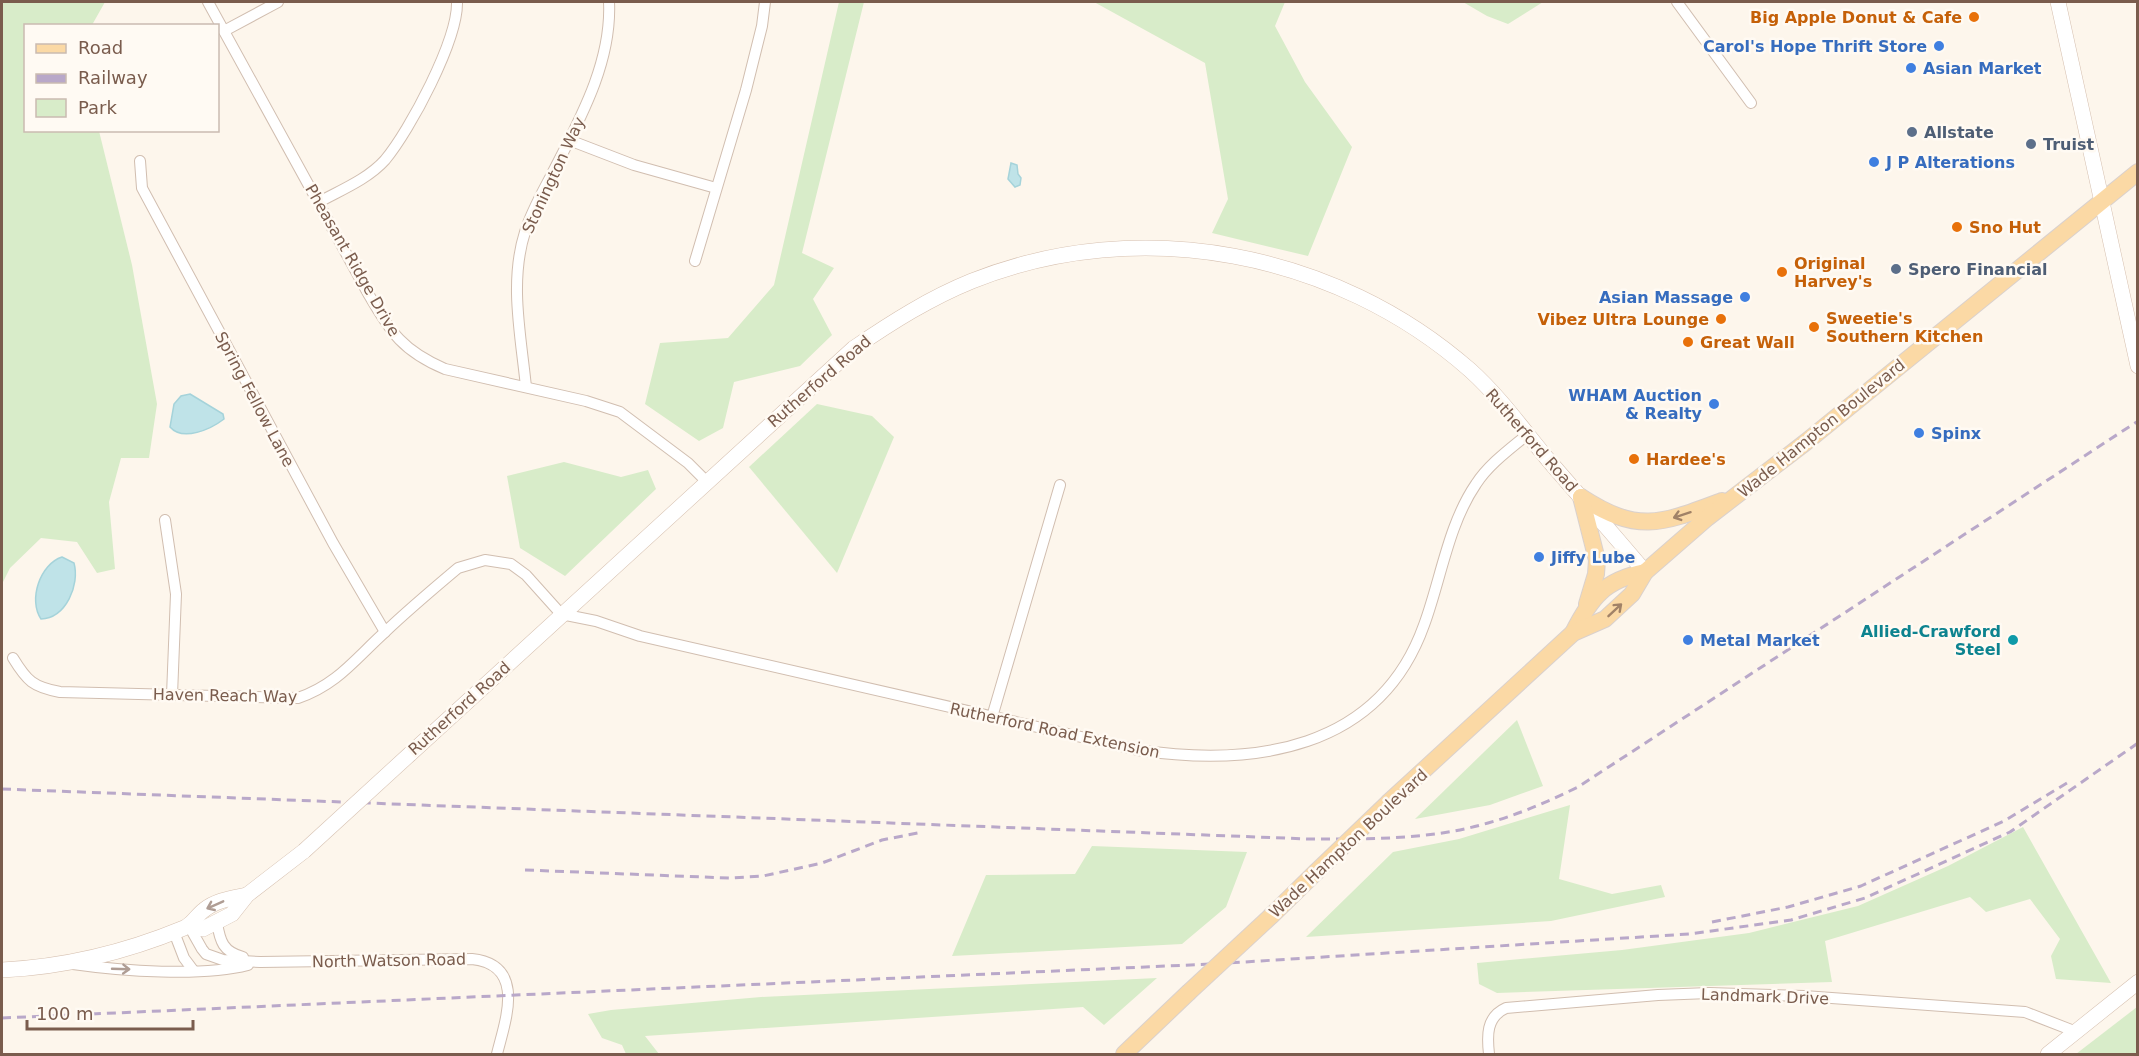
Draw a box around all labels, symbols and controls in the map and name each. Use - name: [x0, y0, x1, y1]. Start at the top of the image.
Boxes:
- place label: Big Apple Donut & Cafe: [1750, 8, 1962, 27]
- marker: Big Apple Donut & Cafe: [1967, 10, 1981, 24]
- legend: [24, 24, 219, 132]
- text: Road: [78, 37, 123, 58]
- place label: Carol's Hope Thrift Store: [1703, 37, 1927, 56]
- marker: Carol's Hope Thrift Store: [1932, 39, 1946, 53]
- place label: Asian Market: [1923, 59, 2042, 78]
- marker: Asian Market: [1904, 61, 1918, 75]
- text: Railway: [78, 67, 148, 88]
- text: Park: [78, 97, 117, 118]
- street label: Stonington Way: [518, 114, 589, 237]
- place label: Allstate: [1924, 123, 1994, 142]
- marker: Allstate: [1905, 125, 1919, 139]
- place label: Truist: [2043, 135, 2094, 154]
- marker: Truist: [2024, 137, 2038, 151]
- place label: J P Alterations: [1885, 153, 2015, 172]
- marker: J P Alterations: [1867, 155, 1881, 169]
- street label: Pheasant Ridge Drive: [301, 181, 404, 340]
- place label: Sno Hut: [1969, 218, 2041, 237]
- marker: Sno Hut: [1950, 220, 1964, 234]
- place label: Original Harvey's: [1794, 254, 1872, 291]
- place label: Spero Financial: [1908, 260, 2048, 279]
- marker: Spero Financial: [1889, 262, 1903, 276]
- marker: Original Harvey's: [1775, 265, 1789, 279]
- place label: Asian Massage: [1599, 288, 1733, 307]
- marker: Asian Massage: [1738, 290, 1752, 304]
- place label: Sweetie's Southern Kitchen: [1826, 309, 1983, 346]
- place label: Vibez Ultra Lounge: [1538, 310, 1709, 329]
- marker: Vibez Ultra Lounge: [1714, 312, 1728, 326]
- marker: Sweetie's Southern Kitchen: [1807, 320, 1821, 334]
- street label: Spring Fellow Lane: [211, 328, 298, 470]
- street label: Rutherford Road: [764, 331, 875, 431]
- place label: Great Wall: [1700, 333, 1795, 352]
- marker: Great Wall: [1681, 335, 1695, 349]
- street label: Wade Hampton Boulevard: [1734, 355, 1909, 502]
- street label: Rutherford Road: [1482, 385, 1582, 496]
- place label: WHAM Auction & Realty: [1568, 386, 1703, 423]
- marker: WHAM Auction & Realty: [1707, 397, 1721, 411]
- place label: Spinx: [1931, 424, 1982, 443]
- marker: Spinx: [1912, 426, 1926, 440]
- place label: Hardee's: [1646, 450, 1726, 469]
- marker: Hardee's: [1627, 452, 1641, 466]
- one-way arrow: [1673, 510, 1692, 521]
- place label: Jiffy Lube: [1550, 548, 1635, 567]
- marker: Jiffy Lube: [1532, 550, 1546, 564]
- one-way arrow: [1607, 603, 1622, 617]
- place label: Allied-Crawford Steel: [1861, 622, 2001, 659]
- place label: Metal Market: [1700, 631, 1820, 650]
- marker: Metal Market: [1681, 633, 1695, 647]
- marker: Allied-Crawford Steel: [2006, 633, 2020, 647]
- street label: Rutherford Road: [404, 658, 514, 759]
- street label: Haven Reach Way: [153, 685, 297, 706]
- street label: Rutherford Road Extension: [948, 699, 1162, 762]
- street label: Wade Hampton Boulevard: [1265, 765, 1431, 922]
- one-way arrow: [206, 899, 224, 911]
- street label: North Watson Road: [312, 950, 466, 971]
- one-way arrow: [110, 964, 130, 975]
- street label: Landmark Drive: [1701, 985, 1829, 1008]
- scale bar: [27, 993, 194, 1031]
- text: 100 m: [36, 1003, 94, 1024]

